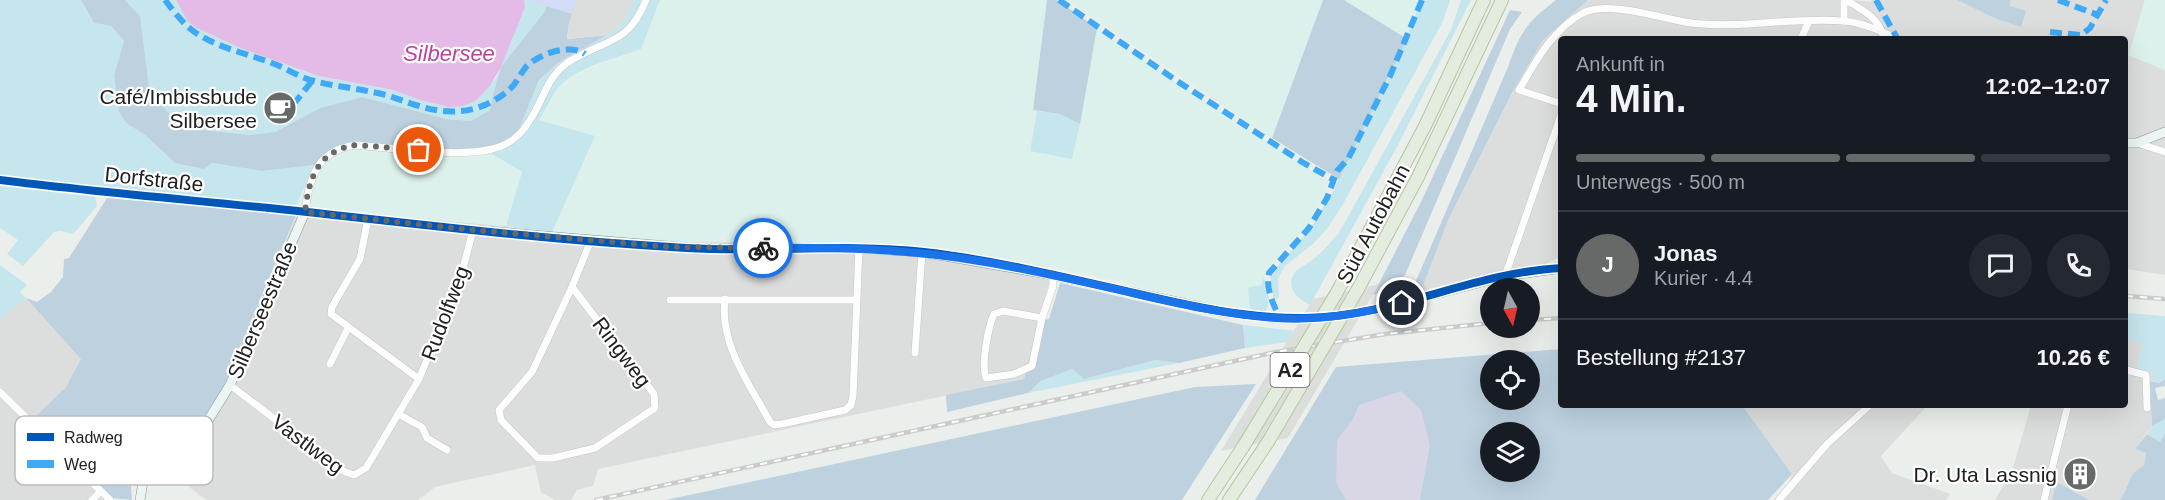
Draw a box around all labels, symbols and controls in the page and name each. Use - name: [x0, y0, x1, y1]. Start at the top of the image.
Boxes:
- water label: Silbersee: [403, 41, 495, 66]
- text: Ankunft in: [1576, 53, 1665, 75]
- text: 12:02–12:07: [1985, 74, 2110, 99]
- text: 4 Min.: [1576, 77, 1687, 120]
- place label: Café/Imbissbude Silbersee: [99, 85, 257, 132]
- cafe icon: Café/Imbissbude Silbersee: [262, 90, 298, 126]
- pin: [393, 124, 444, 175]
- icon: bag: [402, 133, 435, 166]
- street label: Süd Autobahn: [1332, 160, 1414, 288]
- street label: Dorfstraße: [103, 162, 205, 196]
- text: Unterwegs · 500 m: [1576, 171, 1745, 193]
- courier: [733, 218, 793, 278]
- icon: bike: [747, 232, 780, 265]
- button: chat: [1969, 234, 2032, 297]
- button: phone: [2047, 234, 2110, 297]
- street label: Silberseestraße: [223, 238, 301, 382]
- text: Jonas: [1654, 241, 1718, 266]
- text: J: [1601, 252, 1614, 277]
- street label: Rudolfweg: [416, 263, 474, 363]
- text: Kurier · 4.4: [1654, 267, 1753, 289]
- pin: [1376, 277, 1427, 328]
- north arrow: [1480, 278, 1540, 338]
- map controls: [1480, 278, 1540, 482]
- icon: home: [1385, 286, 1418, 319]
- street label: Ringweg: [588, 312, 656, 392]
- text: Bestellung #2137: [1576, 345, 1746, 370]
- text: 10.26 €: [2037, 345, 2110, 370]
- button: locate: [1480, 350, 1540, 410]
- road number: A2: [1270, 353, 1310, 387]
- street label: Vastlweg: [268, 410, 348, 478]
- legend: [15, 416, 213, 485]
- button: layers: [1480, 422, 1540, 482]
- text: Radweg: [64, 429, 123, 446]
- text: Weg: [64, 456, 97, 473]
- building icon: Dr. Uta Lassnig: [2062, 456, 2098, 492]
- place label: Dr. Uta Lassnig: [1913, 463, 2057, 486]

